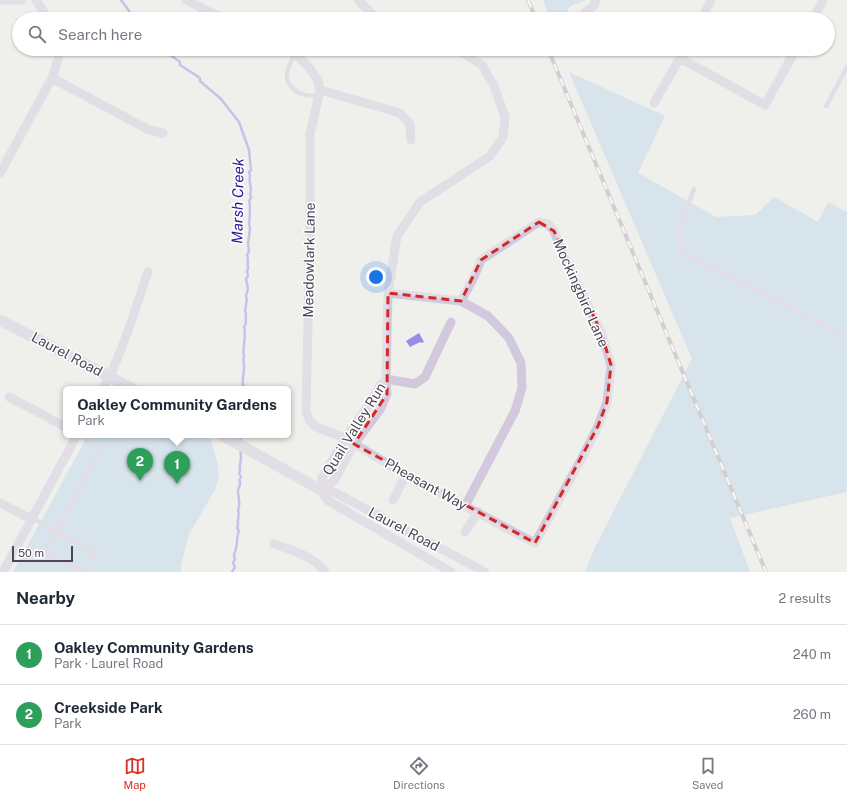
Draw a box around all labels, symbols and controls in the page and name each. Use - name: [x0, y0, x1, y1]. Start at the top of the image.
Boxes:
- search box: [12, 12, 835, 56]
- icon: search: [26, 23, 48, 45]
- text: Search here: [58, 26, 142, 43]
- water label: Marsh Creek: [228, 157, 247, 244]
- street label: Meadowlark Lane: [300, 202, 318, 318]
- street label: Mockingbird Lane: [550, 236, 612, 350]
- your location: [366, 267, 386, 287]
- street label: Laurel Road: [29, 329, 105, 379]
- street label: Quail Valley Run: [319, 380, 389, 478]
- popup: [63, 386, 291, 438]
- text: Oakley Community Gardens: [77, 396, 277, 413]
- text: Park: [77, 413, 105, 428]
- pin: 2: [127, 448, 153, 481]
- pin: 1: [164, 451, 190, 484]
- street label: Pheasant Way: [382, 455, 470, 513]
- street label: Laurel Road: [366, 504, 442, 554]
- scale bar: [12, 544, 73, 563]
- text: 50 m: [18, 547, 44, 559]
- text: Nearby: [16, 588, 75, 608]
- text: 2 results: [779, 591, 831, 606]
- text: Oakley Community Gardens: [54, 639, 254, 656]
- text: 1: [26, 647, 32, 662]
- text: 240 m: [793, 647, 831, 662]
- text: Park · Laurel Road: [54, 656, 163, 671]
- text: Creekside Park: [54, 699, 163, 716]
- text: 2: [25, 707, 33, 722]
- text: 260 m: [793, 707, 831, 722]
- text: Park: [54, 716, 82, 731]
- tab: Map: [124, 755, 146, 791]
- tab: Directions: [393, 755, 445, 791]
- tab: Saved: [692, 755, 723, 791]

